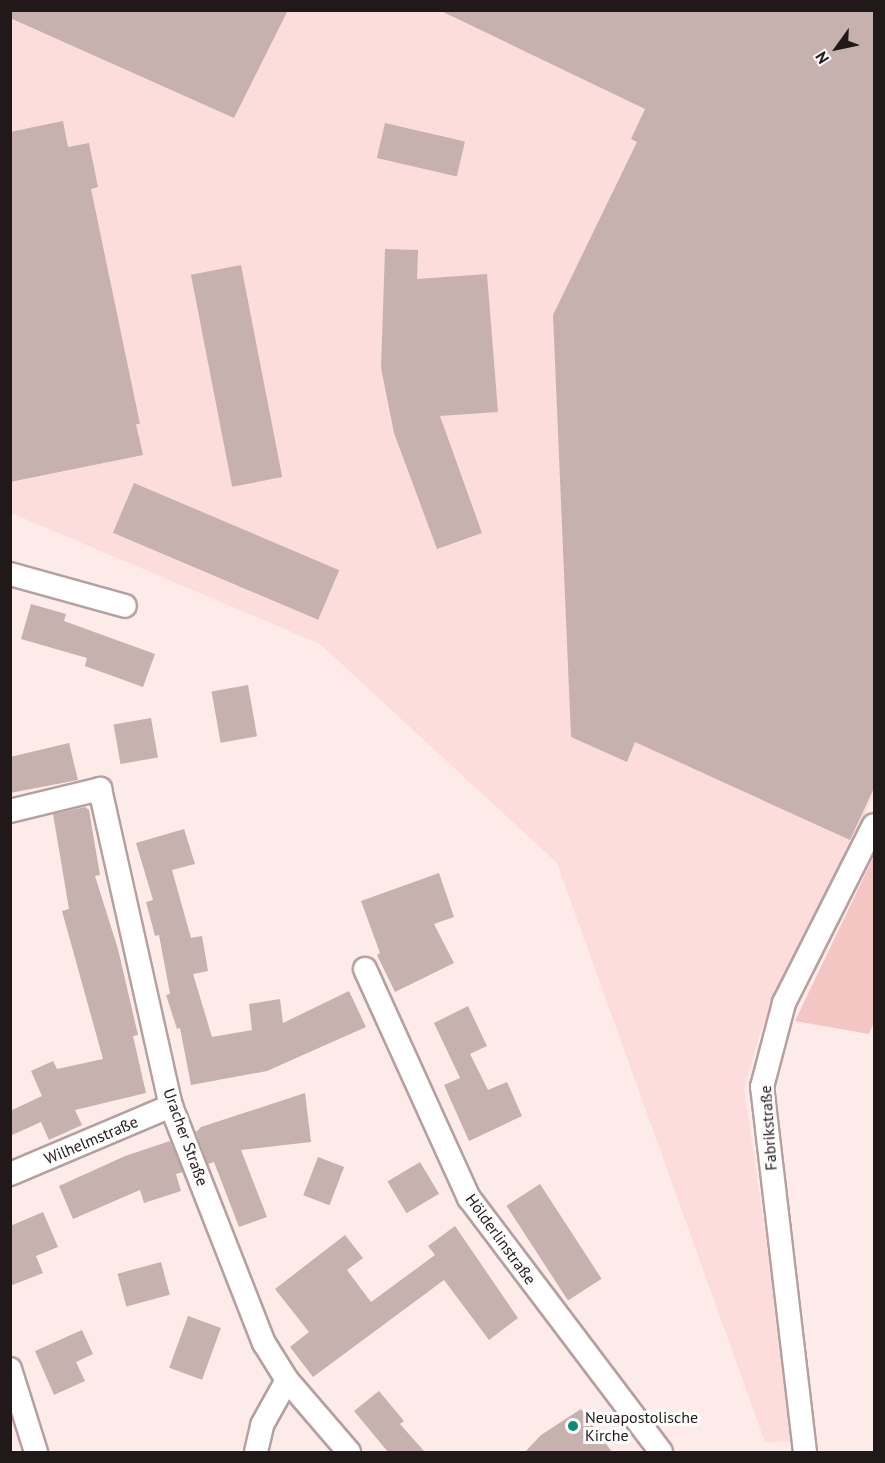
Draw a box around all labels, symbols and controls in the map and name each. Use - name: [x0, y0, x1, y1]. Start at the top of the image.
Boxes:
- north arrow: [807, 18, 867, 78]
- text: N: [811, 48, 833, 68]
- street label: Fabrikstraße: [755, 1085, 781, 1171]
- street label: Uracher Straße: [159, 1086, 213, 1188]
- street label: Wilhelmstraße: [41, 1112, 141, 1168]
- street label: Hölderlinstraße: [462, 1190, 540, 1288]
- place label: Neuapostolische Kirche: [585, 1407, 698, 1445]
- marker: Neuapostolische Kirche: [566, 1419, 580, 1433]

